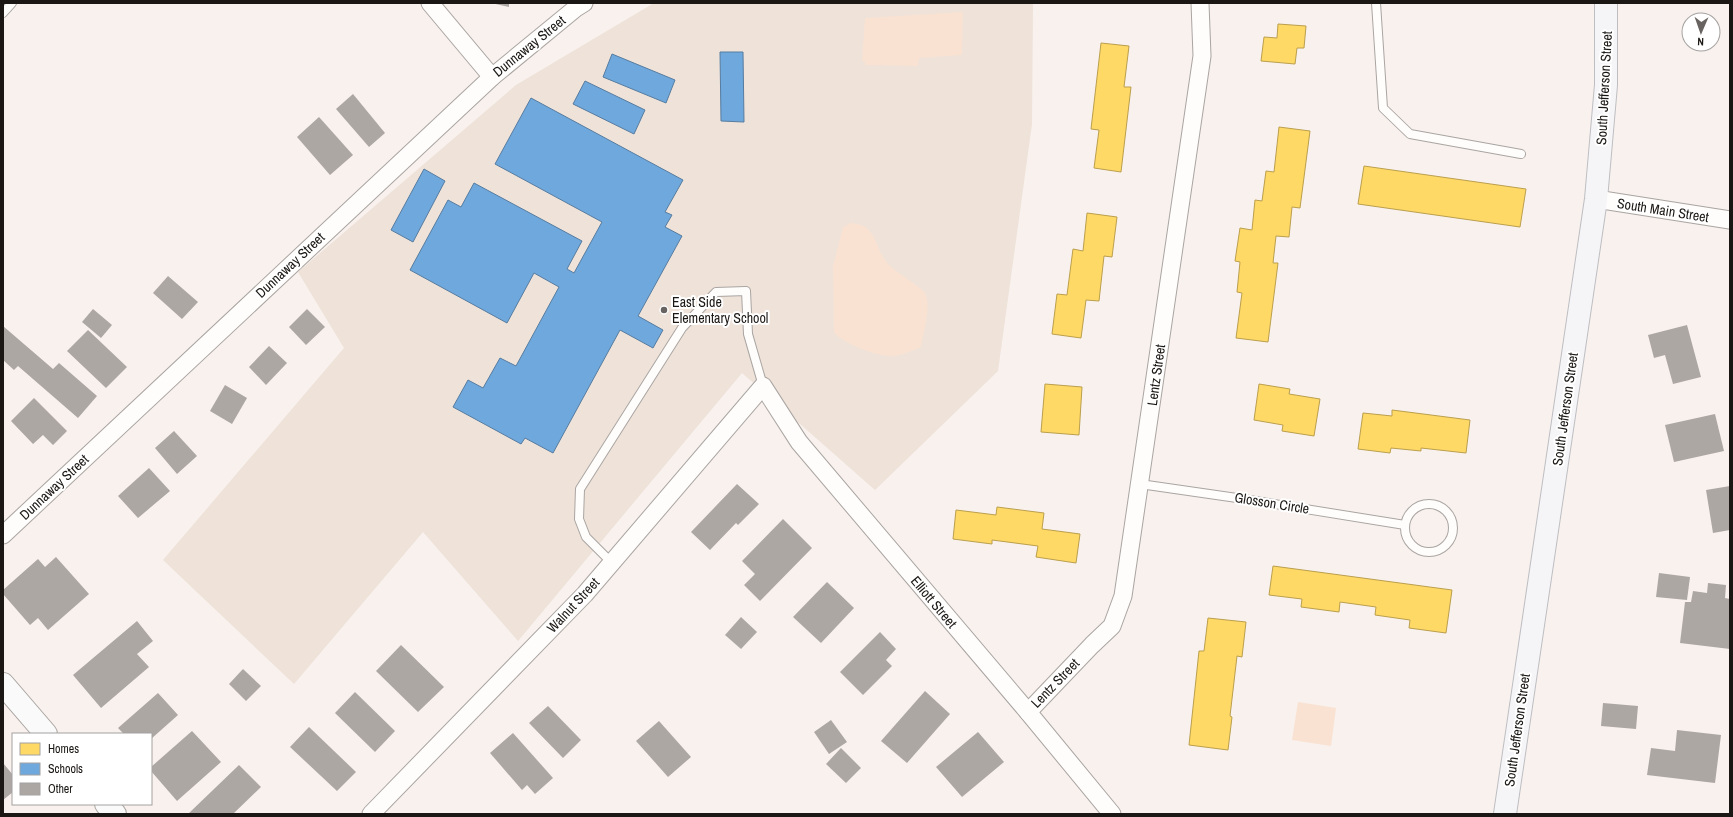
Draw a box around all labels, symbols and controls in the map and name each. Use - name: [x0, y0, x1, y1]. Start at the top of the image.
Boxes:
- street label: Dunnaway Street: [489, 11, 569, 81]
- north arrow: [1681, 12, 1721, 52]
- street label: South Jefferson Street: [1592, 31, 1616, 145]
- text: N: [1697, 35, 1704, 49]
- street label: South Main Street: [1616, 194, 1710, 226]
- street label: Dunnaway Street: [252, 228, 328, 302]
- place label: East Side Elementary School: [672, 293, 768, 327]
- marker: East Side Elementary School: [659, 305, 669, 315]
- street label: Lentz Street: [1143, 343, 1169, 407]
- street label: South Jefferson Street: [1548, 351, 1582, 467]
- street label: Dunnaway Street: [16, 450, 92, 524]
- street label: Glosson Circle: [1233, 488, 1311, 518]
- street label: Elliott Street: [907, 572, 961, 632]
- street label: Walnut Street: [543, 574, 603, 636]
- street label: Lentz Street: [1027, 654, 1083, 712]
- street label: South Jefferson Street: [1500, 672, 1534, 788]
- legend: [12, 733, 152, 805]
- text: Homes: [48, 741, 79, 757]
- text: Schools: [48, 761, 83, 777]
- text: Other: [48, 781, 73, 797]

